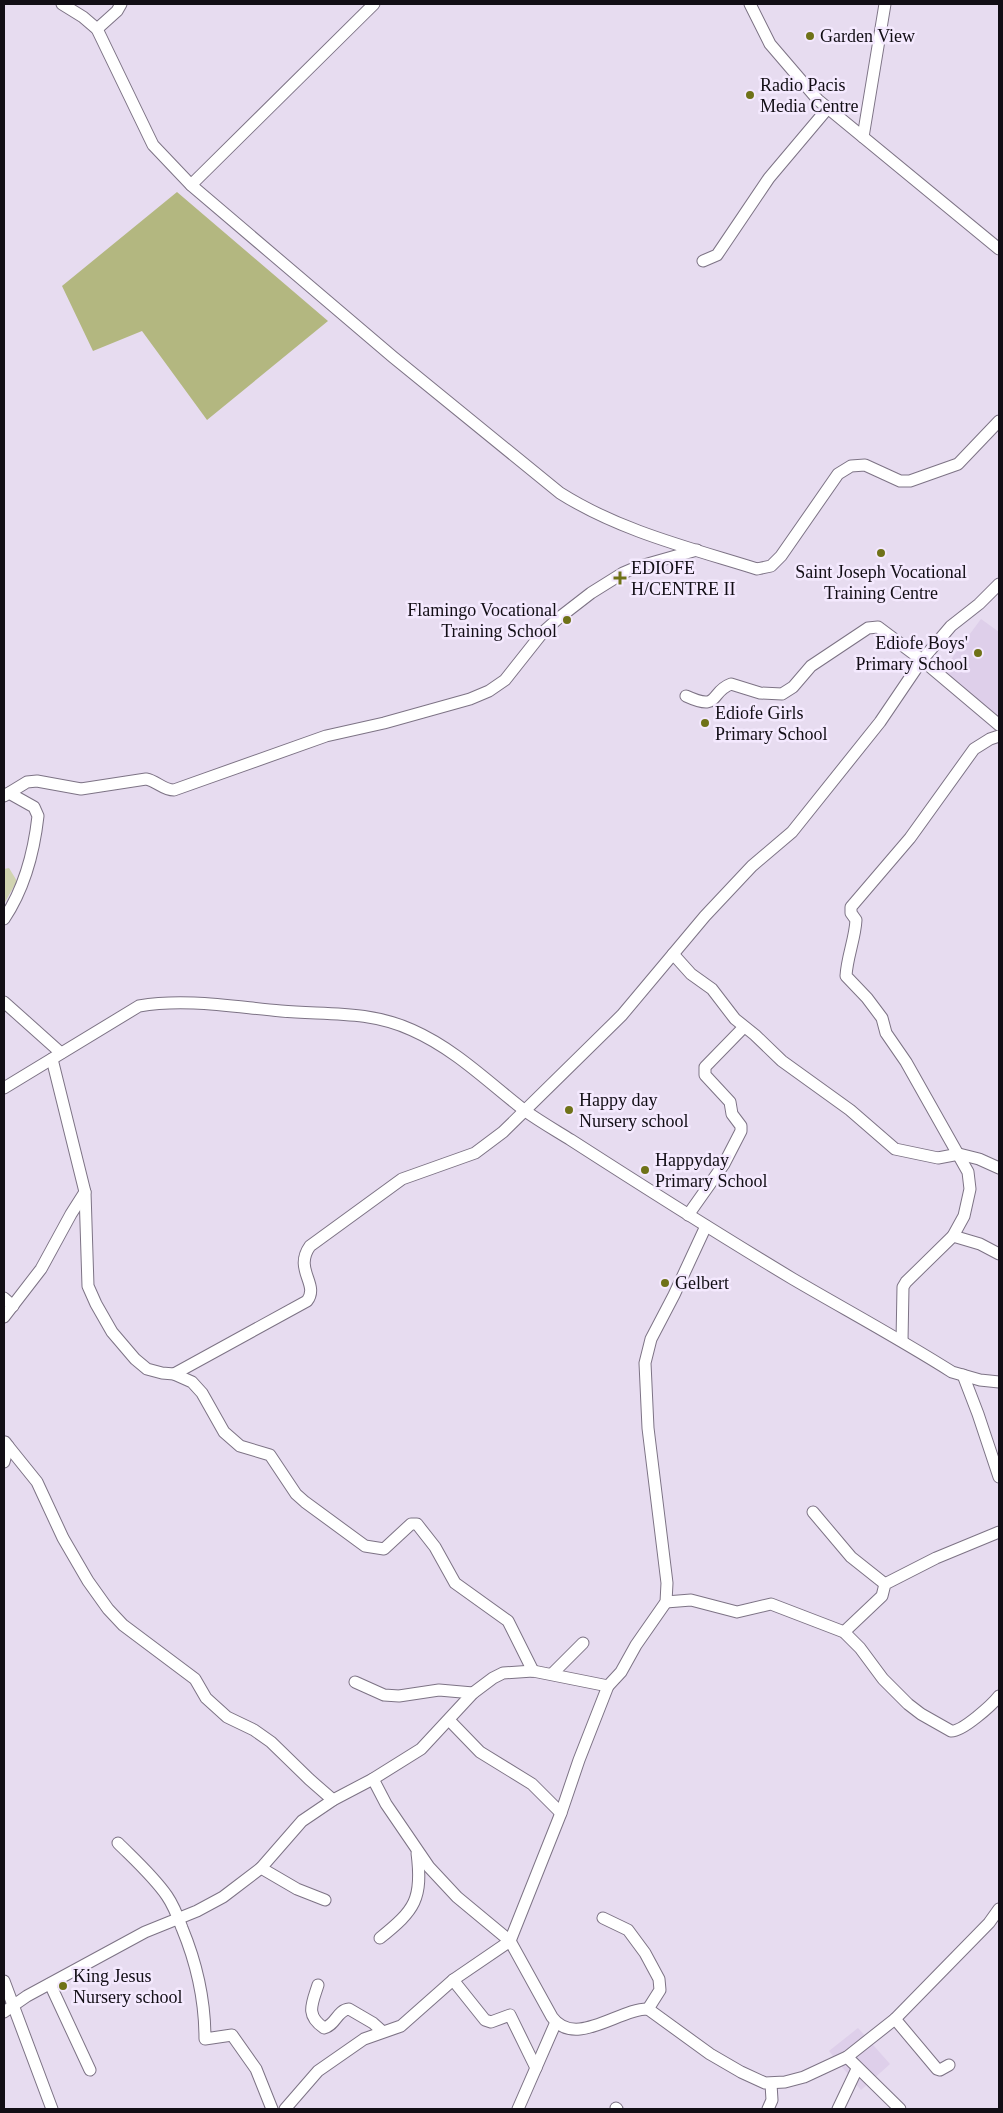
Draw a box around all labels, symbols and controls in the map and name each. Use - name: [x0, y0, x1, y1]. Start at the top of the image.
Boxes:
- place label: Garden View: [820, 26, 915, 46]
- marker: Garden View: [804, 30, 816, 42]
- place label: Radio Pacis Media Centre: [760, 75, 858, 116]
- marker: Radio Pacis Media Centre: [744, 89, 756, 101]
- marker: Saint Joseph Vocational Training Centre: [875, 547, 887, 559]
- place label: EDIOFE H/CENTRE II: [631, 558, 735, 599]
- place label: Saint Joseph Vocational Training Centre: [795, 562, 967, 603]
- marker: EDIOFE H/CENTRE II: [613, 571, 627, 585]
- place label: Flamingo Vocational Training School: [407, 600, 557, 641]
- marker: Flamingo Vocational Training School: [561, 614, 573, 626]
- place label: Ediofe Boys' Primary School: [856, 633, 968, 674]
- marker: Ediofe Boys' Primary School: [972, 647, 984, 659]
- place label: Ediofe Girls Primary School: [715, 703, 828, 744]
- marker: Ediofe Girls Primary School: [699, 717, 711, 729]
- place label: Happy day Nursery school: [579, 1090, 688, 1131]
- marker: Happy day Nursery school: [563, 1104, 575, 1116]
- place label: Happyday Primary School: [655, 1150, 768, 1191]
- marker: Happyday Primary School: [639, 1164, 651, 1176]
- place label: Gelbert: [675, 1273, 729, 1293]
- marker: Gelbert: [659, 1277, 671, 1289]
- place label: King Jesus Nursery school: [73, 1966, 182, 2007]
- marker: King Jesus Nursery school: [57, 1980, 69, 1992]

